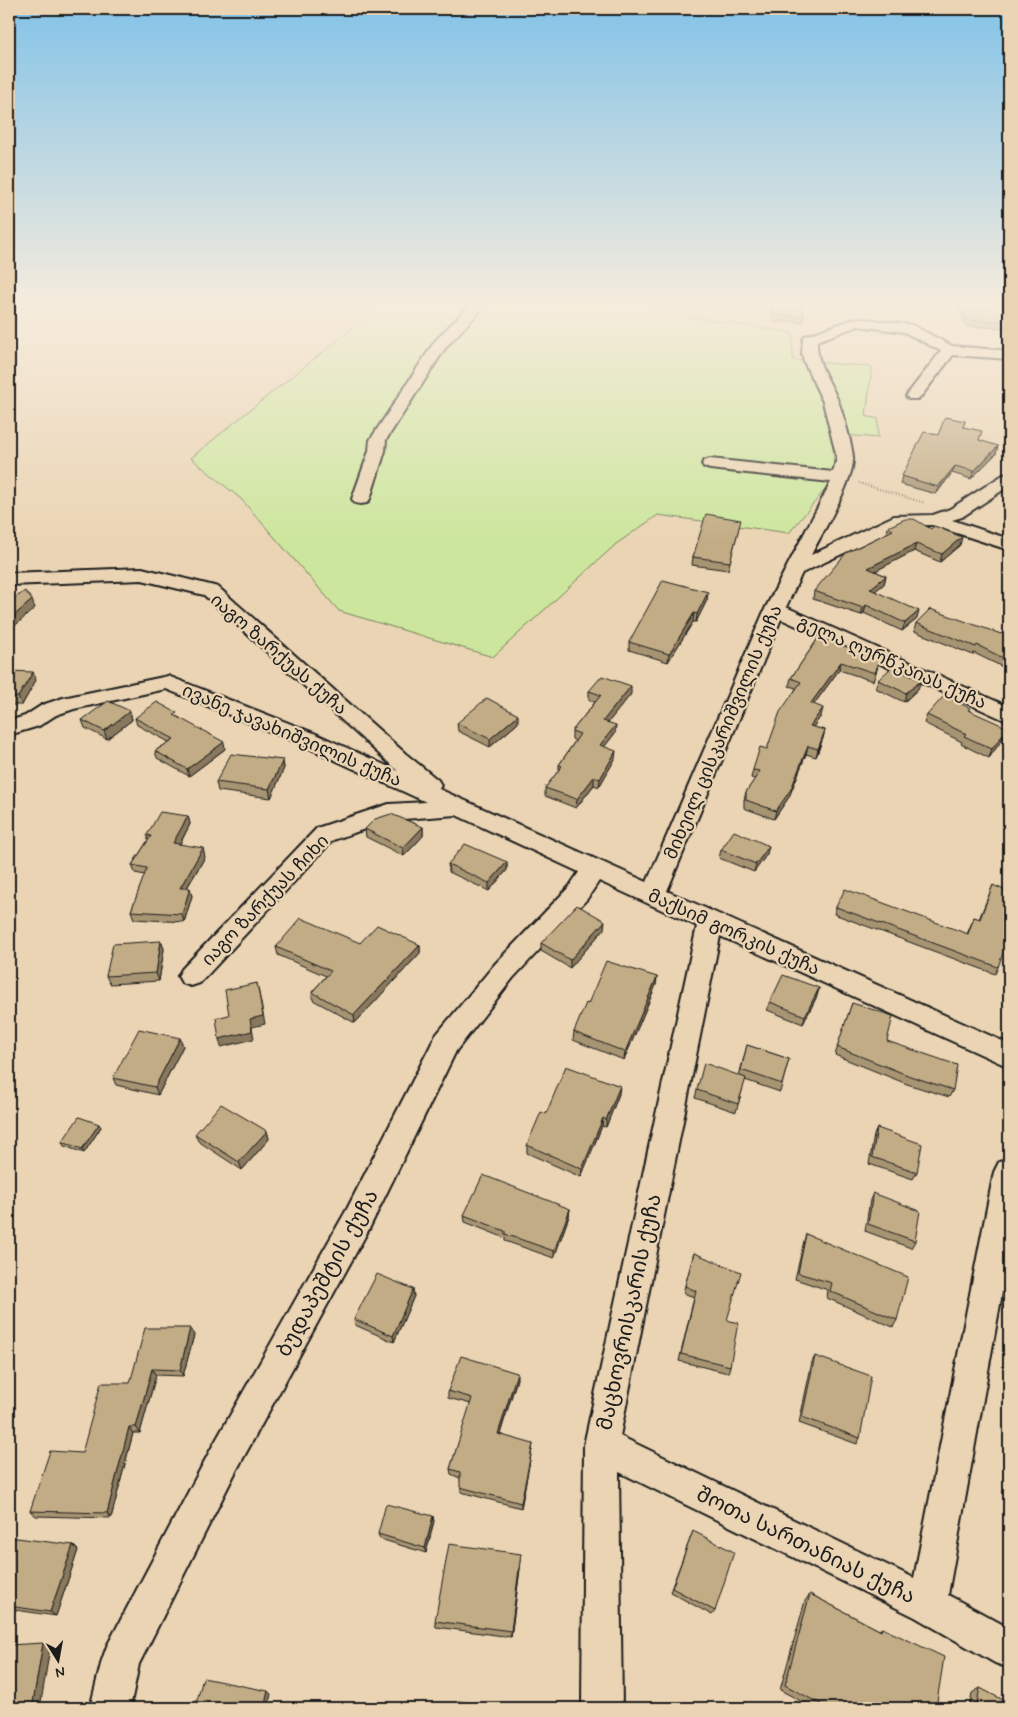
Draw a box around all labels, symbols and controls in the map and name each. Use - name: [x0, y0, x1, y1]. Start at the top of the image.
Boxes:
- street label: იაგო ზარქუას ქუჩა: [205, 589, 352, 721]
- street label: მიხეილ ცისკარიშვილის ქუჩა: [659, 602, 789, 863]
- street label: გელა ღურწკაიას ქუჩა: [793, 610, 990, 715]
- street label: ივანე ჯავახიშვილის ქუჩა: [178, 679, 405, 793]
- street label: იაგო ზარქუას ჩიხი: [197, 830, 335, 972]
- street label: მაქსიმ გორკის ქუჩა: [644, 884, 823, 982]
- street label: ბუდაპეშტის ქუჩა: [270, 1185, 386, 1362]
- street label: მაცხოვრისკარის ქუჩა: [591, 1192, 669, 1433]
- street label: შოთა სართანიას ქუჩა: [692, 1481, 920, 1611]
- north arrow: [32, 1634, 82, 1684]
- text: N: [54, 1662, 67, 1682]

